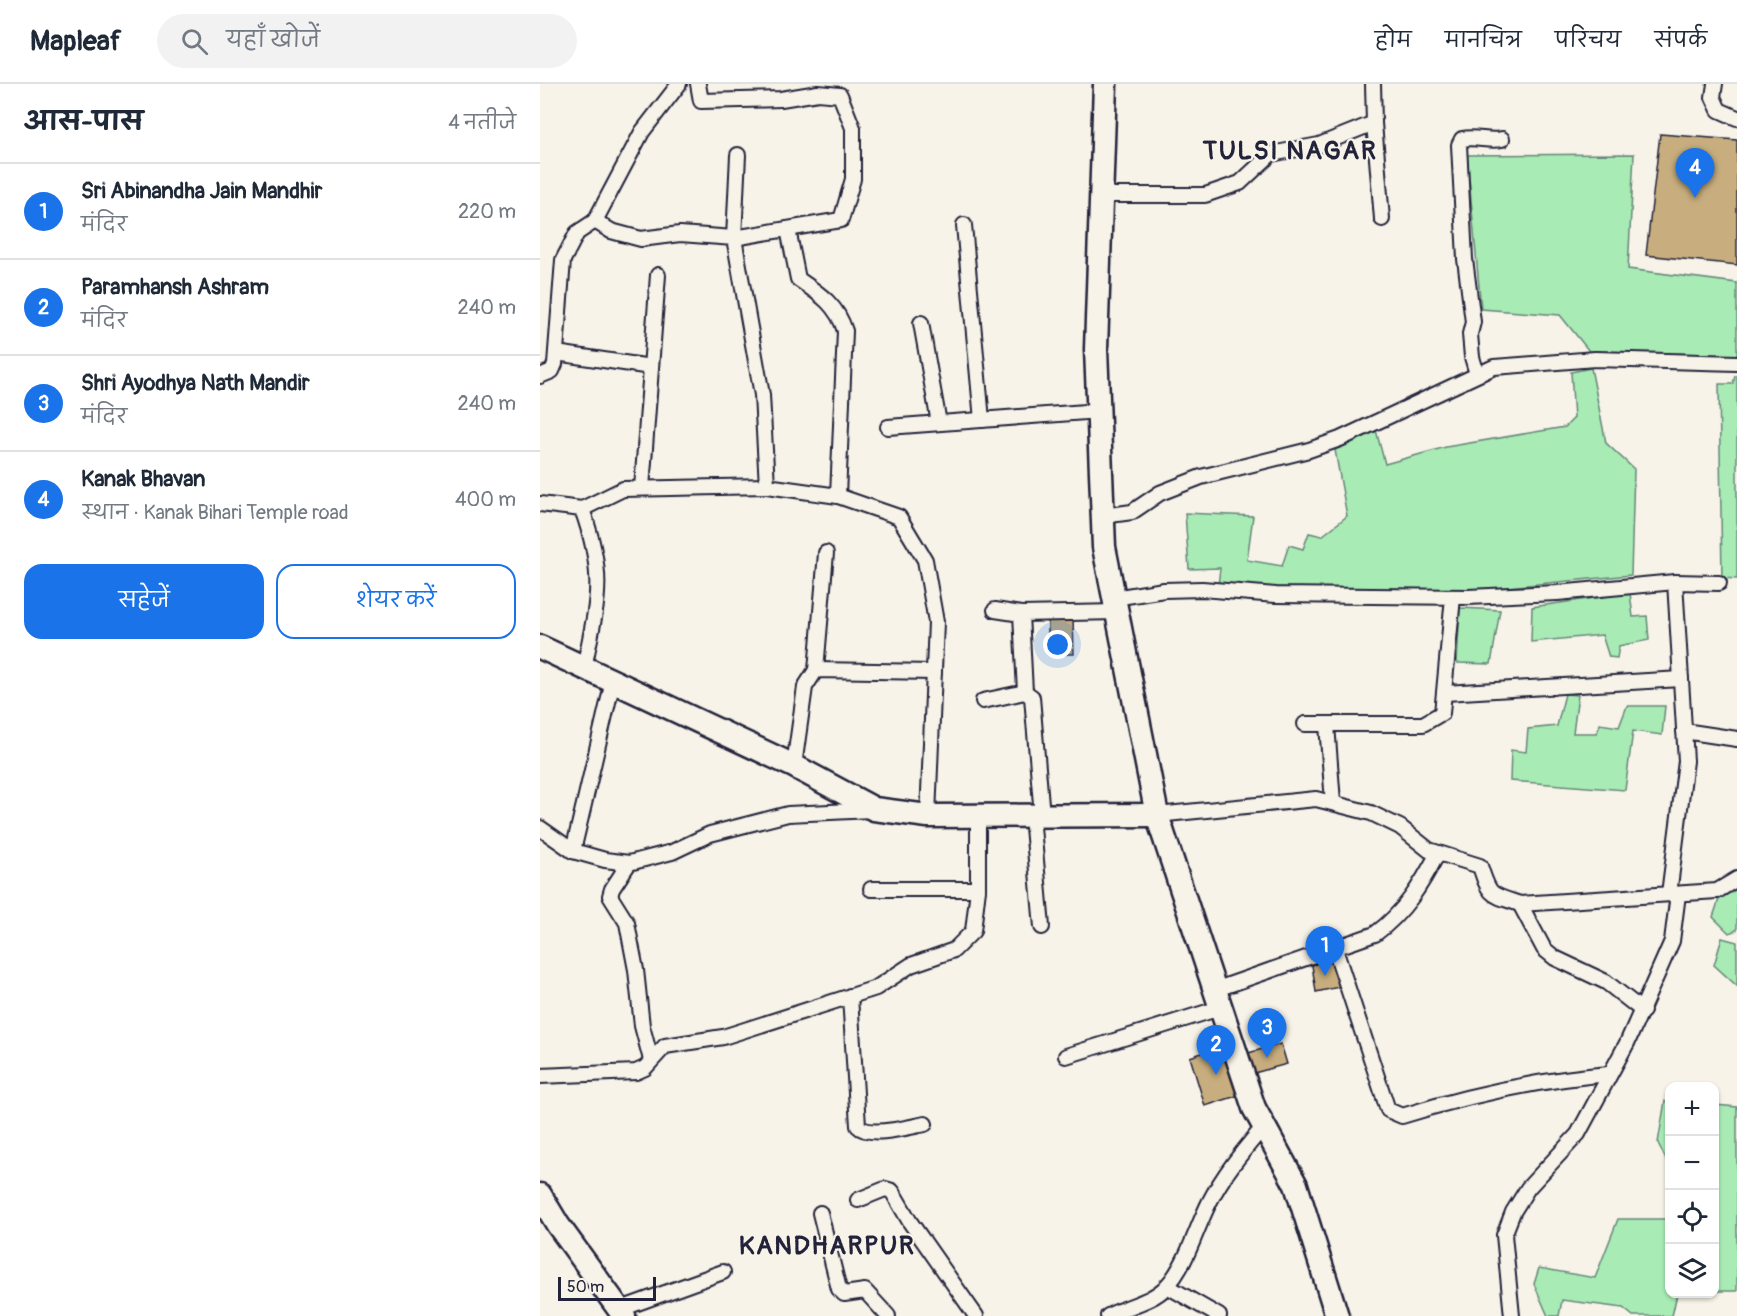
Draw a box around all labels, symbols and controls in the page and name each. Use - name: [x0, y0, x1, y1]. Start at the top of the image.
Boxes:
- search box: [157, 14, 577, 68]
- text: Mapleaf: [30, 24, 121, 59]
- icon: search: [178, 25, 211, 58]
- text: यहाँ खोजें: [226, 26, 320, 54]
- text: होम: [1375, 27, 1412, 54]
- text: मानचित्र: [1445, 27, 1522, 54]
- text: परिचय: [1555, 27, 1621, 54]
- text: संपर्क: [1654, 27, 1707, 54]
- text: आस-पास: [24, 106, 143, 138]
- text: 4 नतीजे: [448, 110, 516, 135]
- district label: TULSI NAGAR: [1202, 135, 1377, 167]
- pin: 4: [1676, 148, 1714, 198]
- text: Sri Abinandha Jain Mandhir: [81, 177, 322, 205]
- text: 1: [40, 199, 47, 224]
- text: 220 m: [458, 199, 516, 224]
- text: मंदिर: [81, 212, 127, 237]
- text: Paramhansh Ashram: [81, 273, 269, 301]
- text: 2: [38, 295, 49, 320]
- text: 240 m: [457, 295, 516, 320]
- text: मंदिर: [81, 308, 127, 333]
- text: Shri Ayodhya Nath Mandir: [81, 369, 310, 397]
- text: 3: [38, 391, 49, 416]
- text: 240 m: [457, 391, 516, 416]
- text: मंदिर: [81, 404, 127, 429]
- text: Kanak Bhavan: [81, 465, 205, 493]
- text: 4: [38, 487, 49, 512]
- text: 400 m: [455, 487, 516, 512]
- text: स्थान · Kanak Bihari Temple road: [81, 500, 349, 525]
- button: सहेजें: [24, 564, 264, 639]
- button: शेयर करें: [276, 564, 516, 639]
- your location: [1043, 630, 1072, 659]
- pin: 1: [1306, 926, 1344, 976]
- pin: 3: [1248, 1008, 1286, 1058]
- pin: 2: [1196, 1026, 1236, 1075]
- map controls: [1665, 1082, 1719, 1298]
- button: +: [1665, 1082, 1719, 1136]
- button: −: [1665, 1136, 1719, 1190]
- button: locate: [1665, 1190, 1719, 1244]
- district label: KANDHARPUR: [739, 1230, 915, 1262]
- button: layers: [1665, 1244, 1719, 1298]
- scale bar: [558, 1274, 656, 1302]
- text: 50 m: [567, 1277, 604, 1297]

